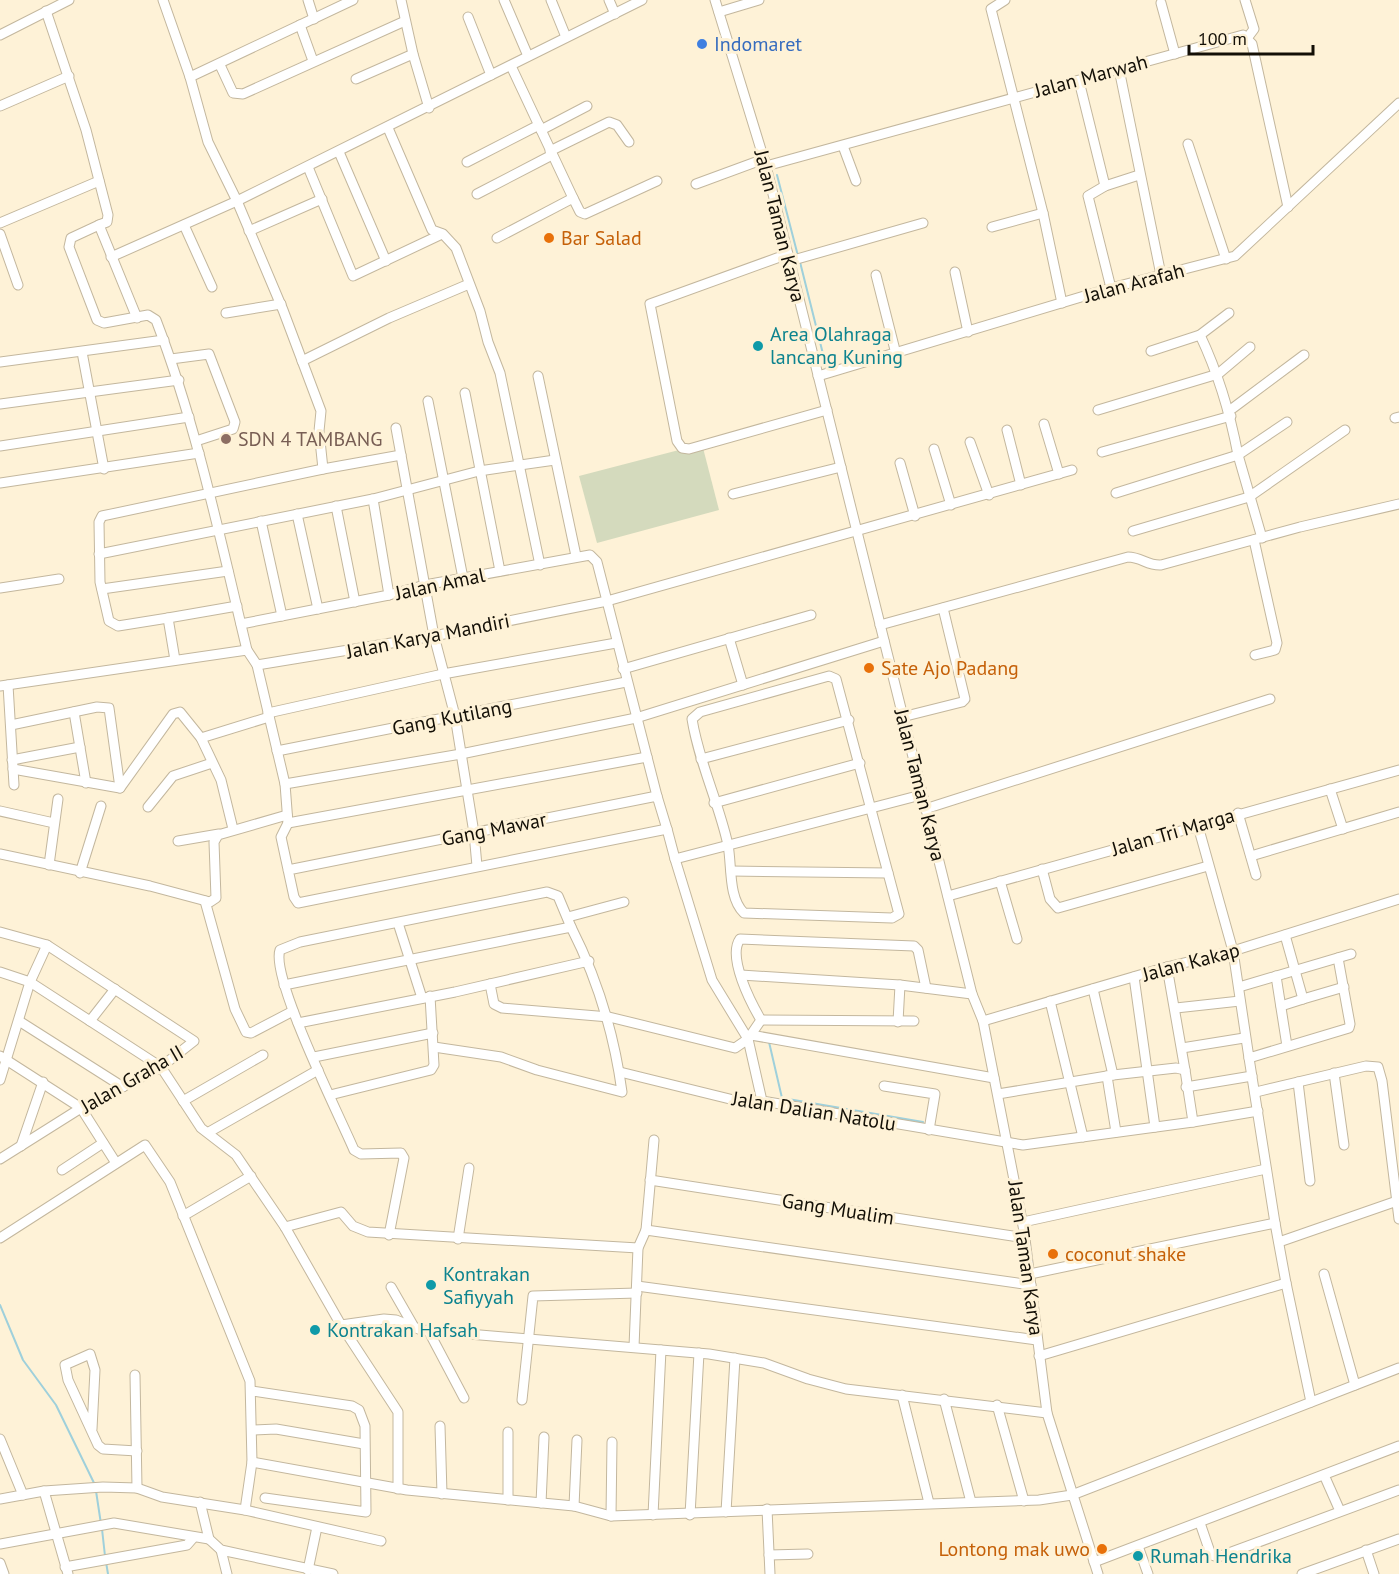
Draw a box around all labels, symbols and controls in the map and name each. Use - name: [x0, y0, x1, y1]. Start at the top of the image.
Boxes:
- scale bar: [1189, 18, 1314, 56]
- text: 100 m: [1198, 27, 1247, 50]
- place label: Indomaret: [714, 31, 802, 57]
- marker: Indomaret: [695, 37, 709, 51]
- street label: Jalan Marwah: [1031, 48, 1150, 104]
- street label: Jalan Taman Karya: [748, 146, 811, 305]
- place label: Bar Salad: [561, 225, 642, 251]
- marker: Bar Salad: [542, 231, 556, 245]
- street label: Jalan Arafah: [1080, 257, 1187, 309]
- place label: Area Olahraga lancang Kuning: [770, 321, 903, 370]
- marker: Area Olahraga lancang Kuning: [751, 339, 765, 353]
- place label: SDN 4 TAMBANG: [238, 426, 382, 452]
- marker: SDN 4 TAMBANG: [219, 432, 233, 446]
- street label: Jalan Amal: [392, 562, 487, 606]
- street label: Jalan Karya Mandiri: [343, 607, 512, 665]
- place label: Sate Ajo Padang: [881, 655, 1019, 681]
- marker: Sate Ajo Padang: [862, 661, 876, 675]
- street label: Gang Kutilang: [390, 693, 514, 741]
- street label: Jalan Taman Karya: [888, 705, 951, 864]
- street label: Jalan Tri Marga: [1107, 802, 1238, 862]
- street label: Gang Mawar: [439, 806, 549, 852]
- street label: Jalan Kakap: [1139, 937, 1243, 988]
- street label: Jalan Graha II: [75, 1039, 188, 1119]
- street label: Jalan Dalian Natolu: [729, 1085, 898, 1137]
- street label: Jalan Taman Karya: [1002, 1178, 1050, 1337]
- street label: Gang Mualim: [780, 1187, 896, 1231]
- place label: coconut shake: [1065, 1241, 1186, 1267]
- marker: coconut shake: [1046, 1247, 1060, 1261]
- place label: Kontrakan Safiyyah: [443, 1261, 530, 1310]
- marker: Kontrakan Safiyyah: [424, 1278, 438, 1292]
- place label: Kontrakan Hafsah: [327, 1317, 478, 1343]
- marker: Kontrakan Hafsah: [308, 1323, 322, 1337]
- place label: Lontong mak uwo: [938, 1536, 1090, 1562]
- marker: Lontong mak uwo: [1095, 1542, 1109, 1556]
- place label: Rumah Hendrika: [1150, 1543, 1292, 1569]
- marker: Rumah Hendrika: [1131, 1549, 1145, 1563]

